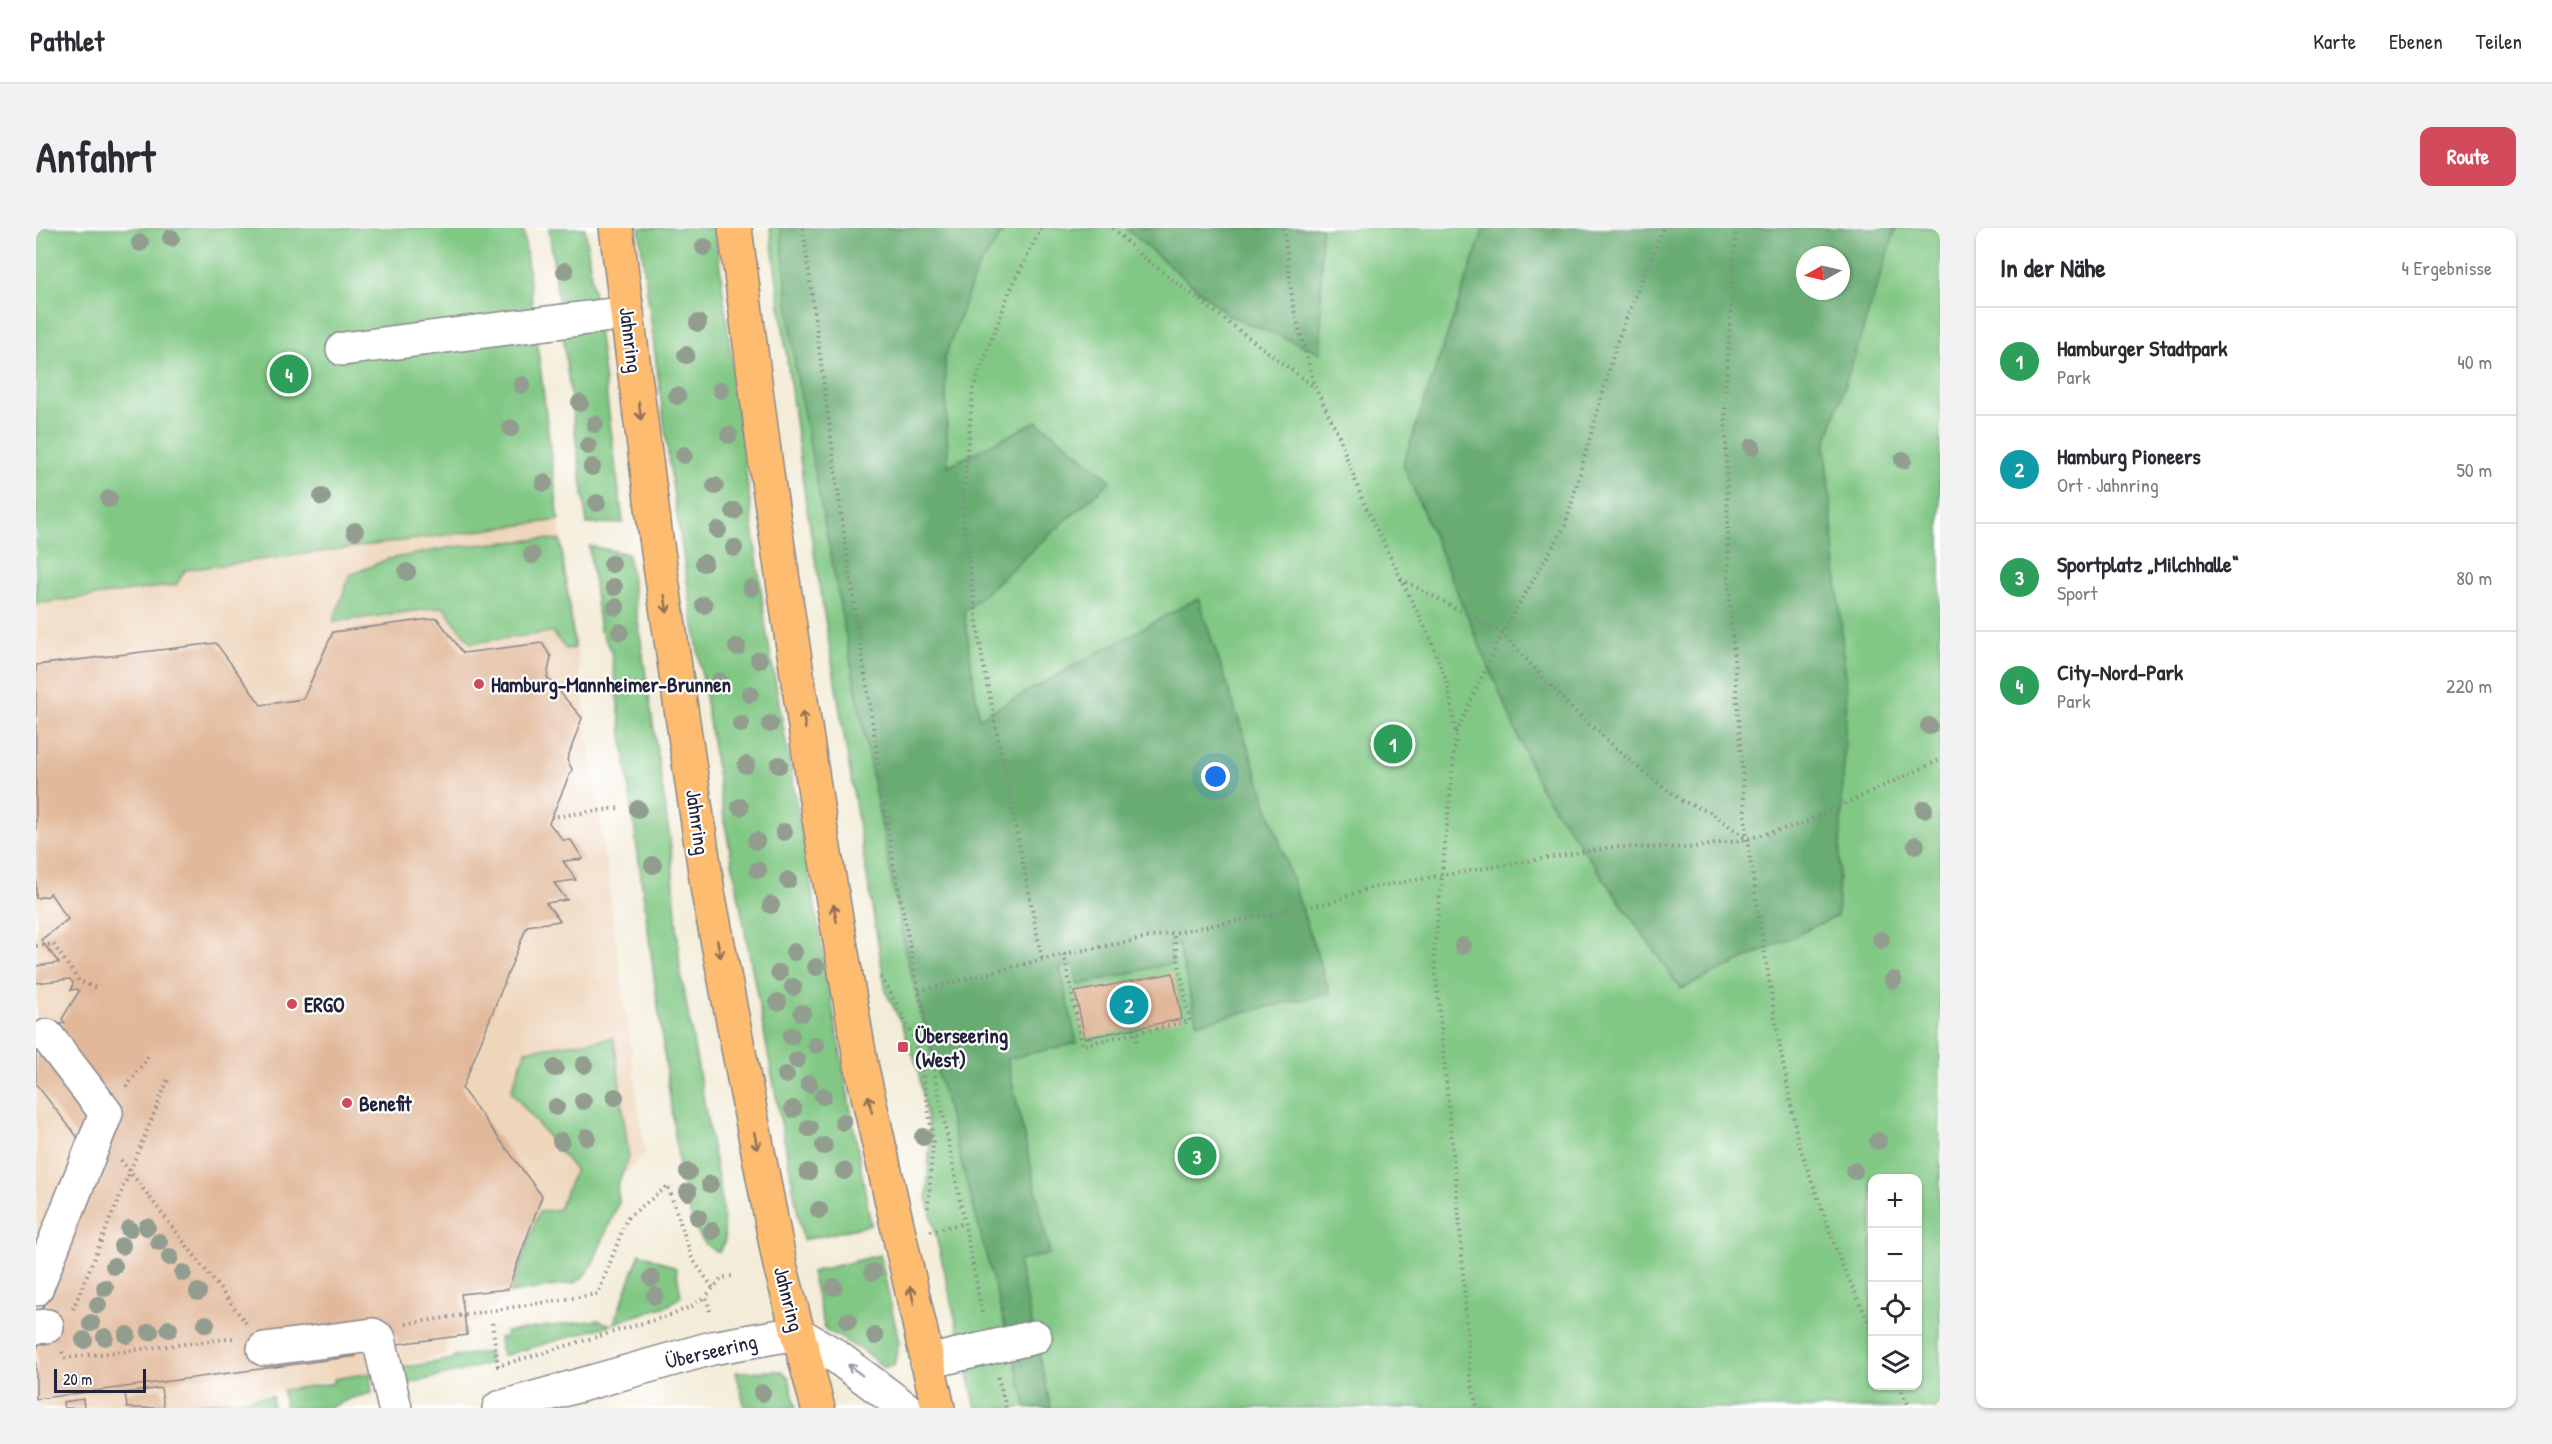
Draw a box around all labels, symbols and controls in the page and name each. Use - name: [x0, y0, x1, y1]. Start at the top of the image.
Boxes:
- text: Pathlet: [30, 22, 104, 60]
- text: Karte: [2313, 27, 2356, 56]
- text: Ebenen: [2389, 27, 2443, 56]
- text: Teilen: [2476, 27, 2522, 56]
- button: Route: [2420, 127, 2516, 186]
- text: Anfahrt: [36, 128, 155, 185]
- north arrow: [1796, 246, 1850, 300]
- text: In der Nähe: [2000, 250, 2106, 285]
- text: 4 Ergebnisse: [2401, 254, 2492, 281]
- street label: Jahnring: [613, 306, 649, 374]
- text: Hamburger Stadtpark: [2057, 333, 2227, 363]
- text: 1: [2016, 348, 2023, 375]
- text: 40 m: [2457, 348, 2492, 375]
- pin: 4: [270, 352, 308, 396]
- text: Park: [2057, 363, 2090, 390]
- one-way arrow: [635, 401, 646, 420]
- text: Hamburg Pioneers: [2057, 441, 2201, 471]
- text: 2: [2015, 456, 2024, 483]
- text: 50 m: [2456, 456, 2492, 483]
- text: Ort · Jahnring: [2057, 471, 2159, 498]
- text: Sportplatz „Milchhalle“: [2057, 549, 2239, 579]
- text: 3: [2015, 564, 2024, 591]
- text: 80 m: [2456, 564, 2492, 591]
- text: Sport: [2057, 579, 2097, 606]
- one-way arrow: [661, 594, 672, 614]
- text: City-Nord-Park: [2057, 657, 2183, 687]
- place label: Hamburg-Mannheimer-Brunnen: [491, 670, 731, 700]
- text: 4: [2016, 672, 2023, 699]
- text: 220 m: [2446, 672, 2492, 699]
- marker: Hamburg-Mannheimer-Brunnen: [472, 677, 486, 691]
- text: Park: [2057, 687, 2090, 714]
- one-way arrow: [799, 711, 810, 731]
- pin: 1: [1374, 722, 1412, 766]
- your location: [1201, 762, 1230, 791]
- street label: Jahnring: [679, 787, 717, 857]
- one-way arrow: [830, 903, 841, 923]
- one-way arrow: [714, 939, 725, 958]
- pin: 2: [1110, 982, 1148, 1028]
- place label: ERGO: [304, 990, 345, 1019]
- marker: ERGO: [285, 997, 299, 1011]
- place label: Überseering (West): [915, 1021, 1008, 1074]
- marker: Überseering (West): [896, 1040, 910, 1054]
- place label: Benefit: [359, 1089, 412, 1118]
- one-way arrow: [864, 1095, 875, 1115]
- marker: Benefit: [340, 1096, 354, 1110]
- one-way arrow: [751, 1130, 762, 1150]
- pin: 3: [1178, 1134, 1216, 1178]
- map controls: [1868, 1174, 1922, 1390]
- button: +: [1868, 1174, 1922, 1228]
- button: −: [1868, 1228, 1922, 1282]
- street label: Jahnring: [767, 1263, 811, 1335]
- button: locate: [1868, 1282, 1922, 1336]
- one-way arrow: [906, 1286, 917, 1305]
- street label: Überseering: [662, 1326, 760, 1376]
- button: layers: [1868, 1336, 1922, 1390]
- one-way arrow: [847, 1364, 863, 1376]
- scale bar: [54, 1366, 146, 1394]
- text: 20 m: [63, 1368, 92, 1390]

